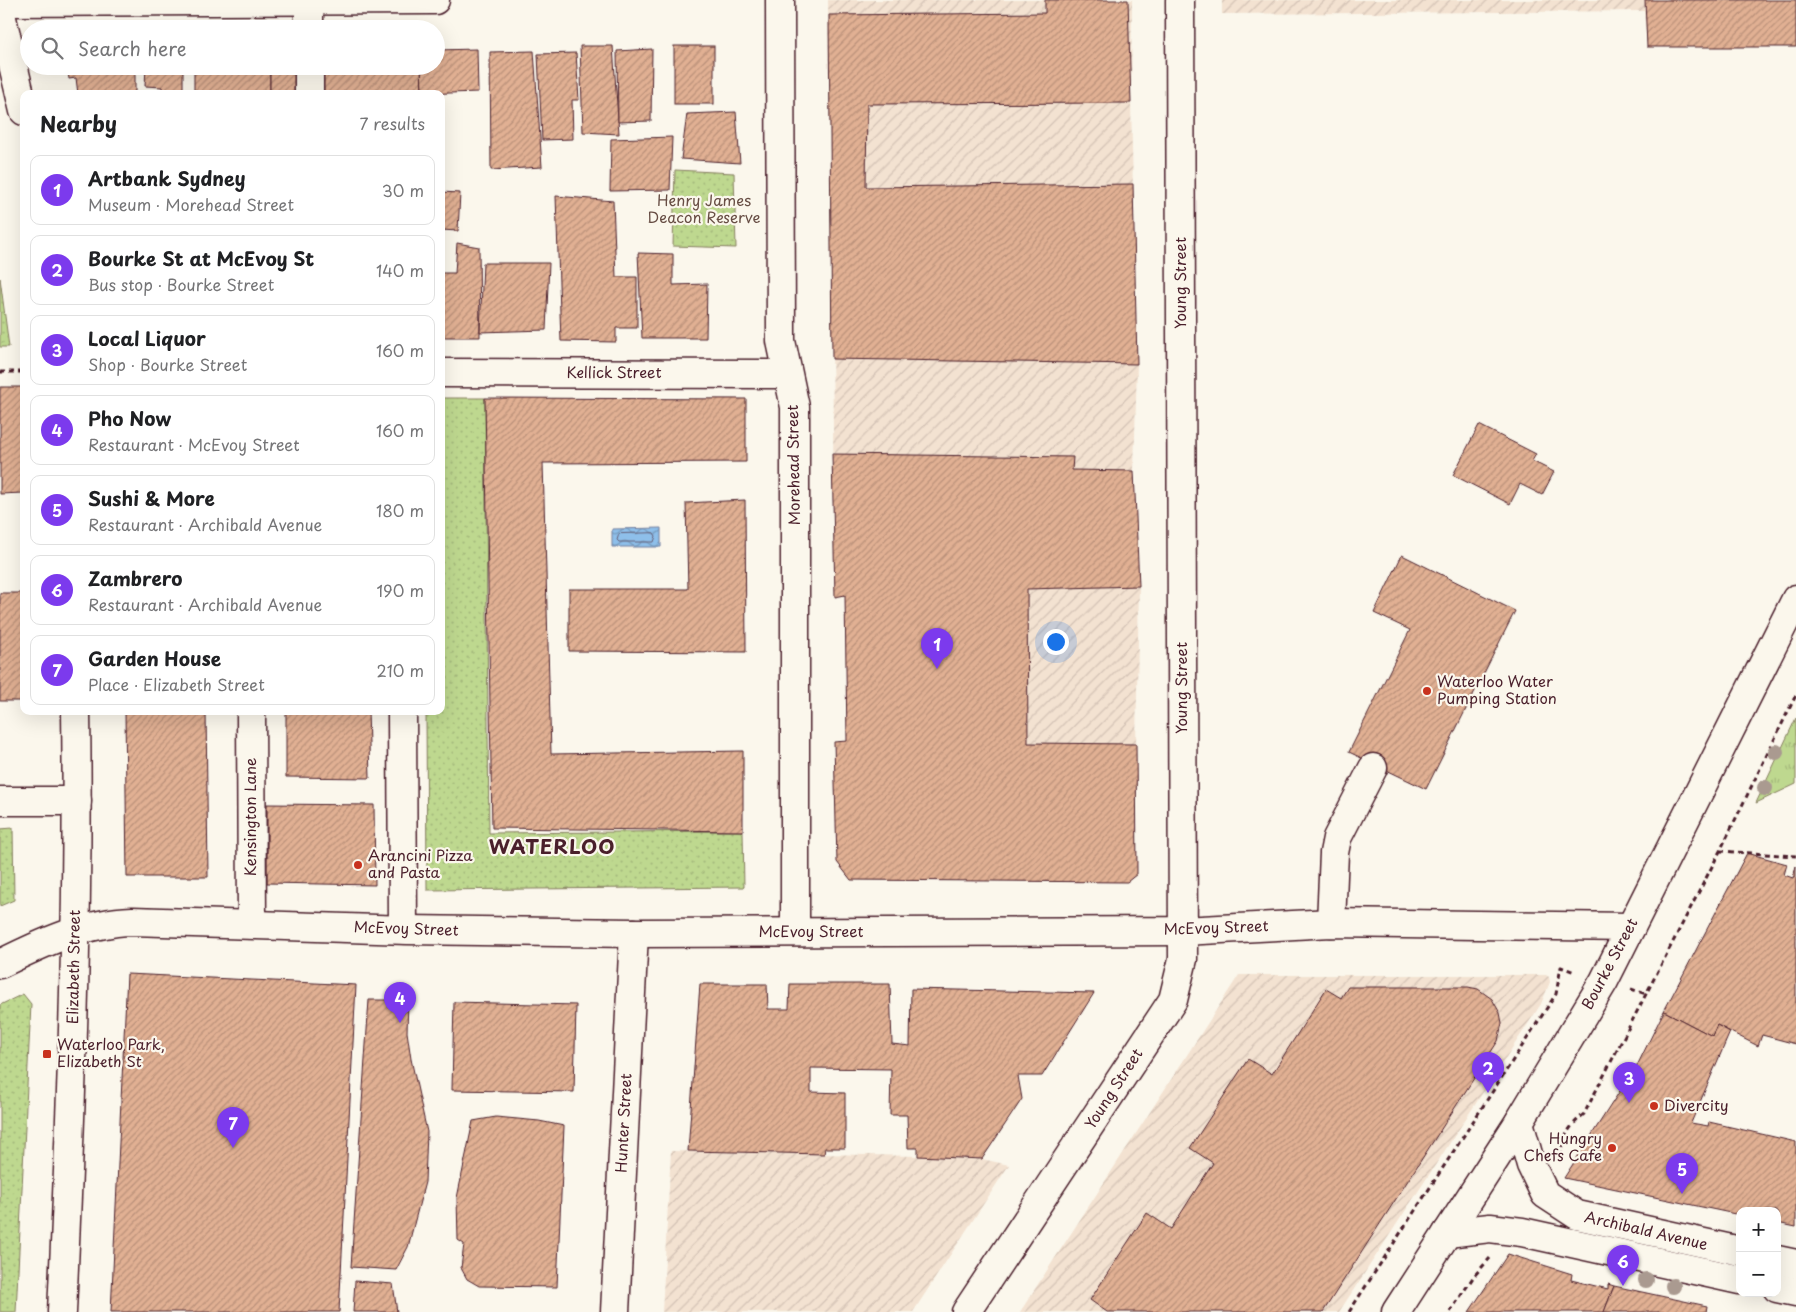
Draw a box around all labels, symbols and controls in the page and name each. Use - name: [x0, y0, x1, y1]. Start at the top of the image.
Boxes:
- search box: [20, 20, 445, 75]
- icon: search: [38, 34, 66, 62]
- text: Search here: [78, 34, 187, 62]
- text: Nearby: [40, 107, 117, 139]
- text: 7 results: [360, 111, 425, 135]
- text: Artbank Sydney: [88, 164, 246, 192]
- text: 1: [53, 178, 61, 202]
- text: 30 m: [382, 178, 424, 202]
- park label: Henry James Deacon Reserve: [647, 188, 761, 228]
- text: Museum · Morehead Street: [88, 192, 294, 216]
- street label: Young Street: [1168, 237, 1191, 329]
- text: Bourke St at McEvoy St: [88, 244, 314, 272]
- text: 2: [51, 258, 63, 282]
- text: 140 m: [376, 258, 424, 282]
- text: Bus stop · Bourke Street: [88, 272, 274, 296]
- text: Local Liquor: [88, 324, 206, 352]
- text: 3: [52, 338, 62, 362]
- text: 160 m: [376, 338, 424, 362]
- text: Shop · Bourke Street: [88, 352, 247, 376]
- street label: Kellick Street: [566, 360, 662, 383]
- text: Pho Now: [88, 404, 171, 432]
- street label: Morehead Street: [780, 404, 805, 526]
- text: 4: [52, 418, 62, 442]
- text: 160 m: [376, 418, 424, 442]
- text: Restaurant · McEvoy Street: [88, 432, 300, 456]
- text: Sushi & More: [88, 484, 215, 512]
- text: 5: [52, 498, 62, 522]
- text: 180 m: [376, 498, 424, 522]
- text: Restaurant · Archibald Avenue: [88, 512, 322, 536]
- text: Zambrero: [88, 564, 183, 592]
- text: 6: [51, 578, 63, 602]
- text: 190 m: [376, 578, 424, 602]
- text: Restaurant · Archibald Avenue: [88, 592, 322, 616]
- pin: 1: [921, 628, 953, 669]
- your location: [1043, 629, 1069, 655]
- street label: Young Street: [1169, 642, 1192, 734]
- text: Garden House: [88, 644, 221, 672]
- text: 7: [52, 658, 62, 682]
- text: 210 m: [376, 658, 424, 682]
- place label: Waterloo Water Pumping Station: [1437, 669, 1557, 709]
- text: Place · Elizabeth Street: [88, 672, 265, 696]
- marker: Waterloo Water Pumping Station: [1421, 685, 1433, 697]
- street label: Kensington Lane: [238, 758, 261, 876]
- district label: WATERLOO: [489, 831, 615, 861]
- place label: Arancini Pizza and Pasta: [368, 843, 473, 883]
- marker: Arancini Pizza and Pasta: [352, 859, 364, 871]
- street label: Elizabeth Street: [60, 910, 85, 1024]
- street label: McEvoy Street: [1163, 913, 1269, 940]
- street label: Bourke Street: [1575, 913, 1642, 1013]
- street label: McEvoy Street: [353, 914, 459, 941]
- street label: McEvoy Street: [759, 919, 864, 942]
- pin: 4: [384, 982, 416, 1023]
- place label: Waterloo Park, Elizabeth St: [57, 1032, 165, 1072]
- street label: Young Street: [1078, 1043, 1147, 1133]
- marker: Waterloo Park, Elizabeth St: [41, 1048, 53, 1060]
- pin: 2: [1472, 1052, 1504, 1093]
- pin: 3: [1613, 1062, 1645, 1103]
- street label: Hunter Street: [608, 1073, 637, 1173]
- place label: Divercity: [1664, 1093, 1729, 1116]
- marker: Divercity: [1648, 1100, 1660, 1112]
- pin: 7: [217, 1107, 249, 1148]
- place label: Hungry Chefs Cafe: [1524, 1126, 1602, 1166]
- marker: Hungry Chefs Cafe: [1606, 1142, 1618, 1154]
- pin: 5: [1666, 1153, 1698, 1194]
- street label: Archibald Avenue: [1582, 1204, 1710, 1255]
- map controls: [1736, 1207, 1781, 1297]
- button: +: [1736, 1207, 1781, 1252]
- pin: 6: [1607, 1245, 1639, 1286]
- button: −: [1736, 1252, 1781, 1297]

